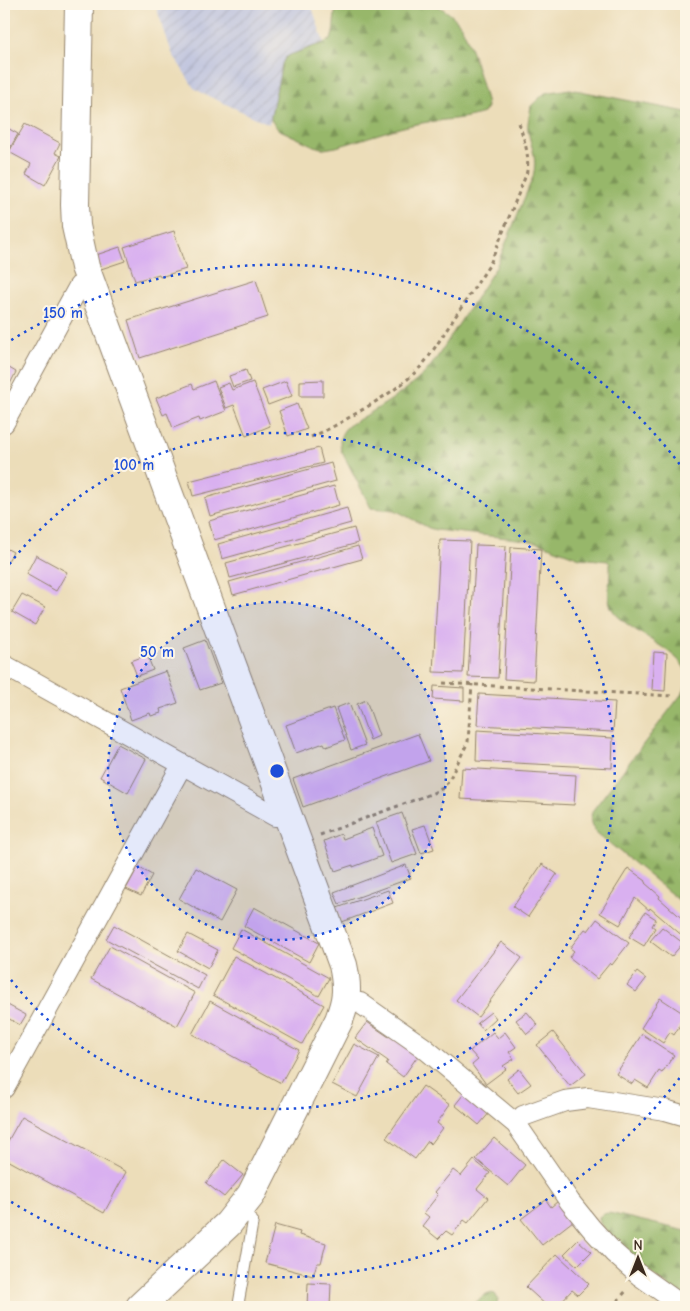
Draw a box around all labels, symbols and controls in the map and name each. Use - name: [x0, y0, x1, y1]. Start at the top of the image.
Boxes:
- text: 150 m: [43, 304, 83, 322]
- text: 100 m: [114, 456, 154, 474]
- text: 50 m: [140, 643, 174, 661]
- centre of rings: [268, 762, 286, 780]
- north arrow: [612, 1234, 662, 1284]
- text: N: [633, 1237, 643, 1254]

